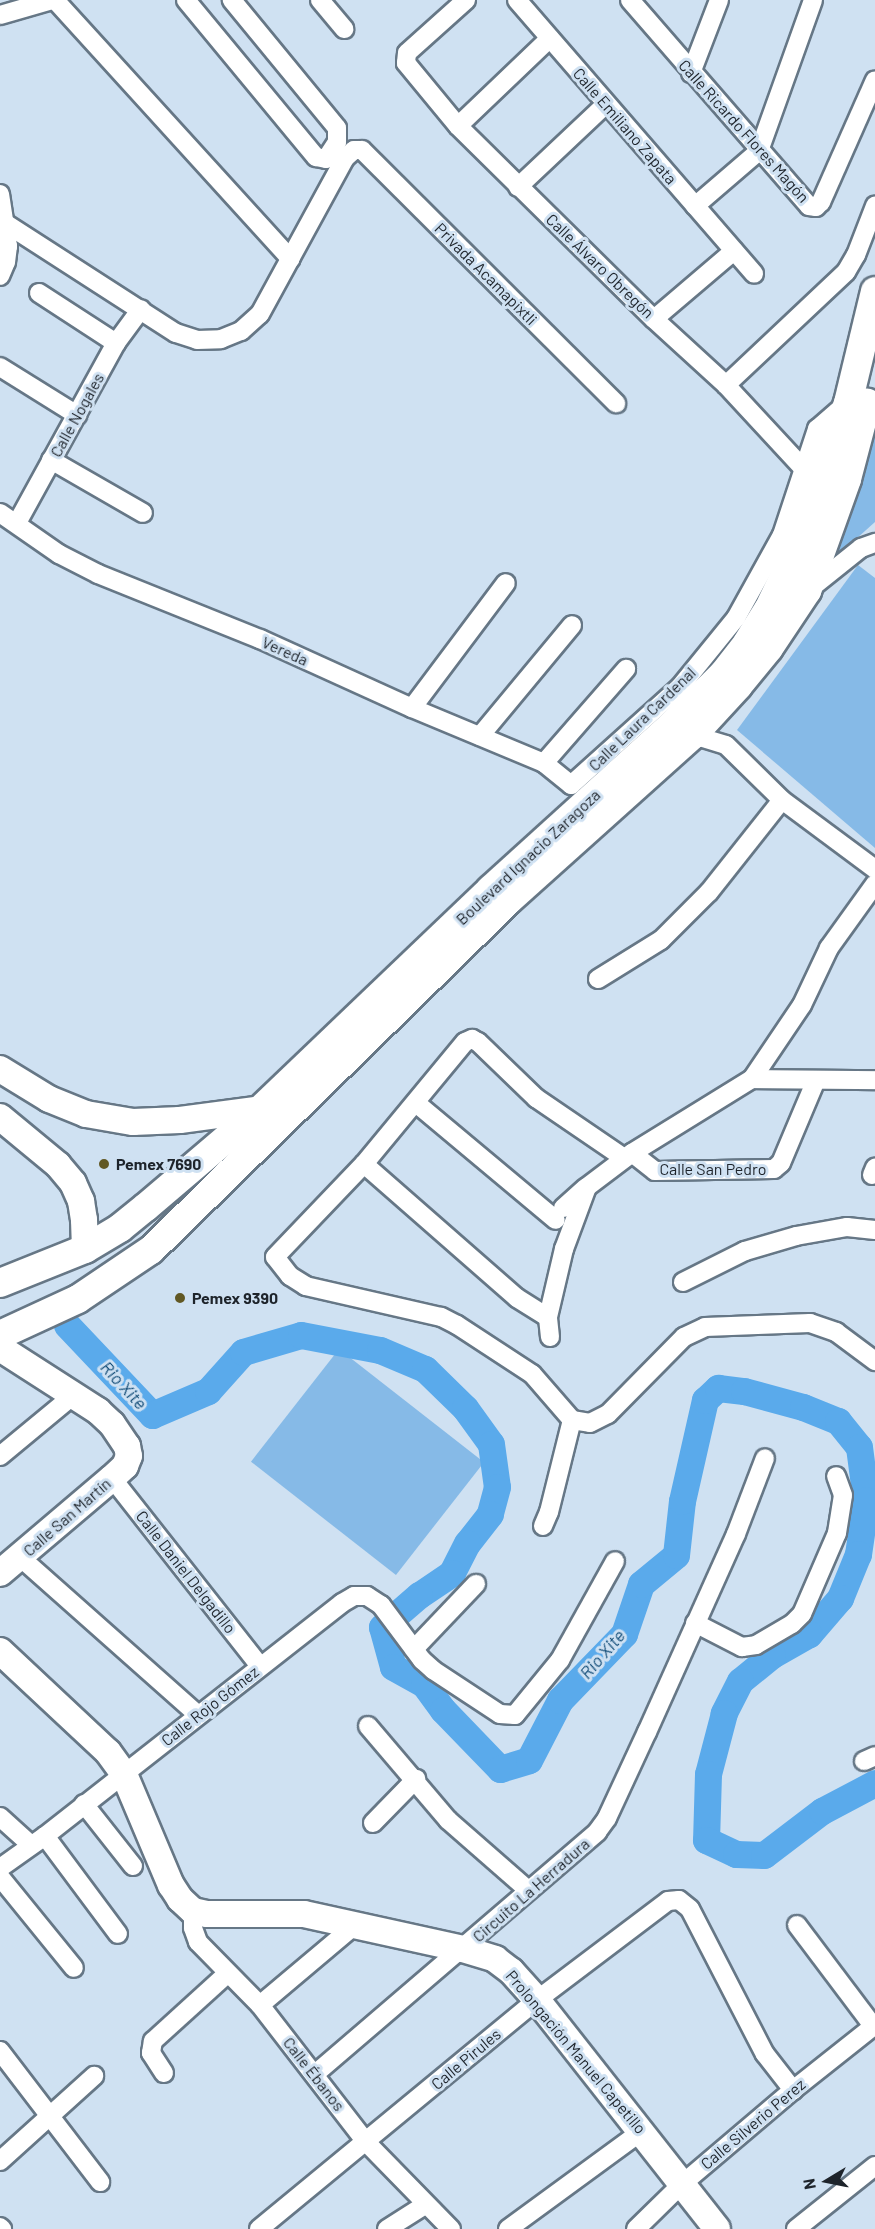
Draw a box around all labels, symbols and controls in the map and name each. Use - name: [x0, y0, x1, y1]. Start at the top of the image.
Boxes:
- street label: Calle Ricardo Flores Magón: [675, 56, 813, 206]
- street label: Calle Emiliano Zapata: [569, 64, 681, 188]
- street label: Calle Álvaro Obregón: [542, 210, 658, 322]
- street label: Privada Acamapixtli: [431, 219, 541, 329]
- street label: Calle Nogales: [46, 370, 108, 460]
- street label: Vereda: [259, 632, 311, 670]
- street label: Calle Laura Cardenal: [585, 663, 699, 775]
- street label: Boulevard Ignacio Zaragoza: [452, 785, 604, 929]
- place label: Pemex 7690: [116, 1154, 201, 1174]
- marker: Pemex 7690: [97, 1157, 111, 1171]
- street label: Calle San Pedro: [659, 1159, 767, 1179]
- place label: Pemex 9390: [192, 1288, 278, 1308]
- marker: Pemex 9390: [173, 1291, 187, 1305]
- water label: Rio Xite: [96, 1356, 152, 1414]
- street label: Calle San Martín: [19, 1474, 115, 1560]
- street label: Calle Daniel Delgadillo: [132, 1507, 240, 1637]
- water label: Rio Xite: [575, 1625, 629, 1683]
- street label: Calle Rojo Gómez: [157, 1662, 263, 1750]
- street label: Circuito La Herradura: [469, 1834, 593, 1946]
- street label: Prolongación Manuel Capetillo: [502, 1966, 650, 2138]
- street label: Calle Pirules: [427, 2024, 505, 2094]
- street label: Calle Ébanos: [279, 2033, 349, 2115]
- street label: Calle Silverio Perez: [697, 2075, 809, 2173]
- north arrow: [797, 2151, 857, 2211]
- text: N: [799, 2177, 819, 2191]

